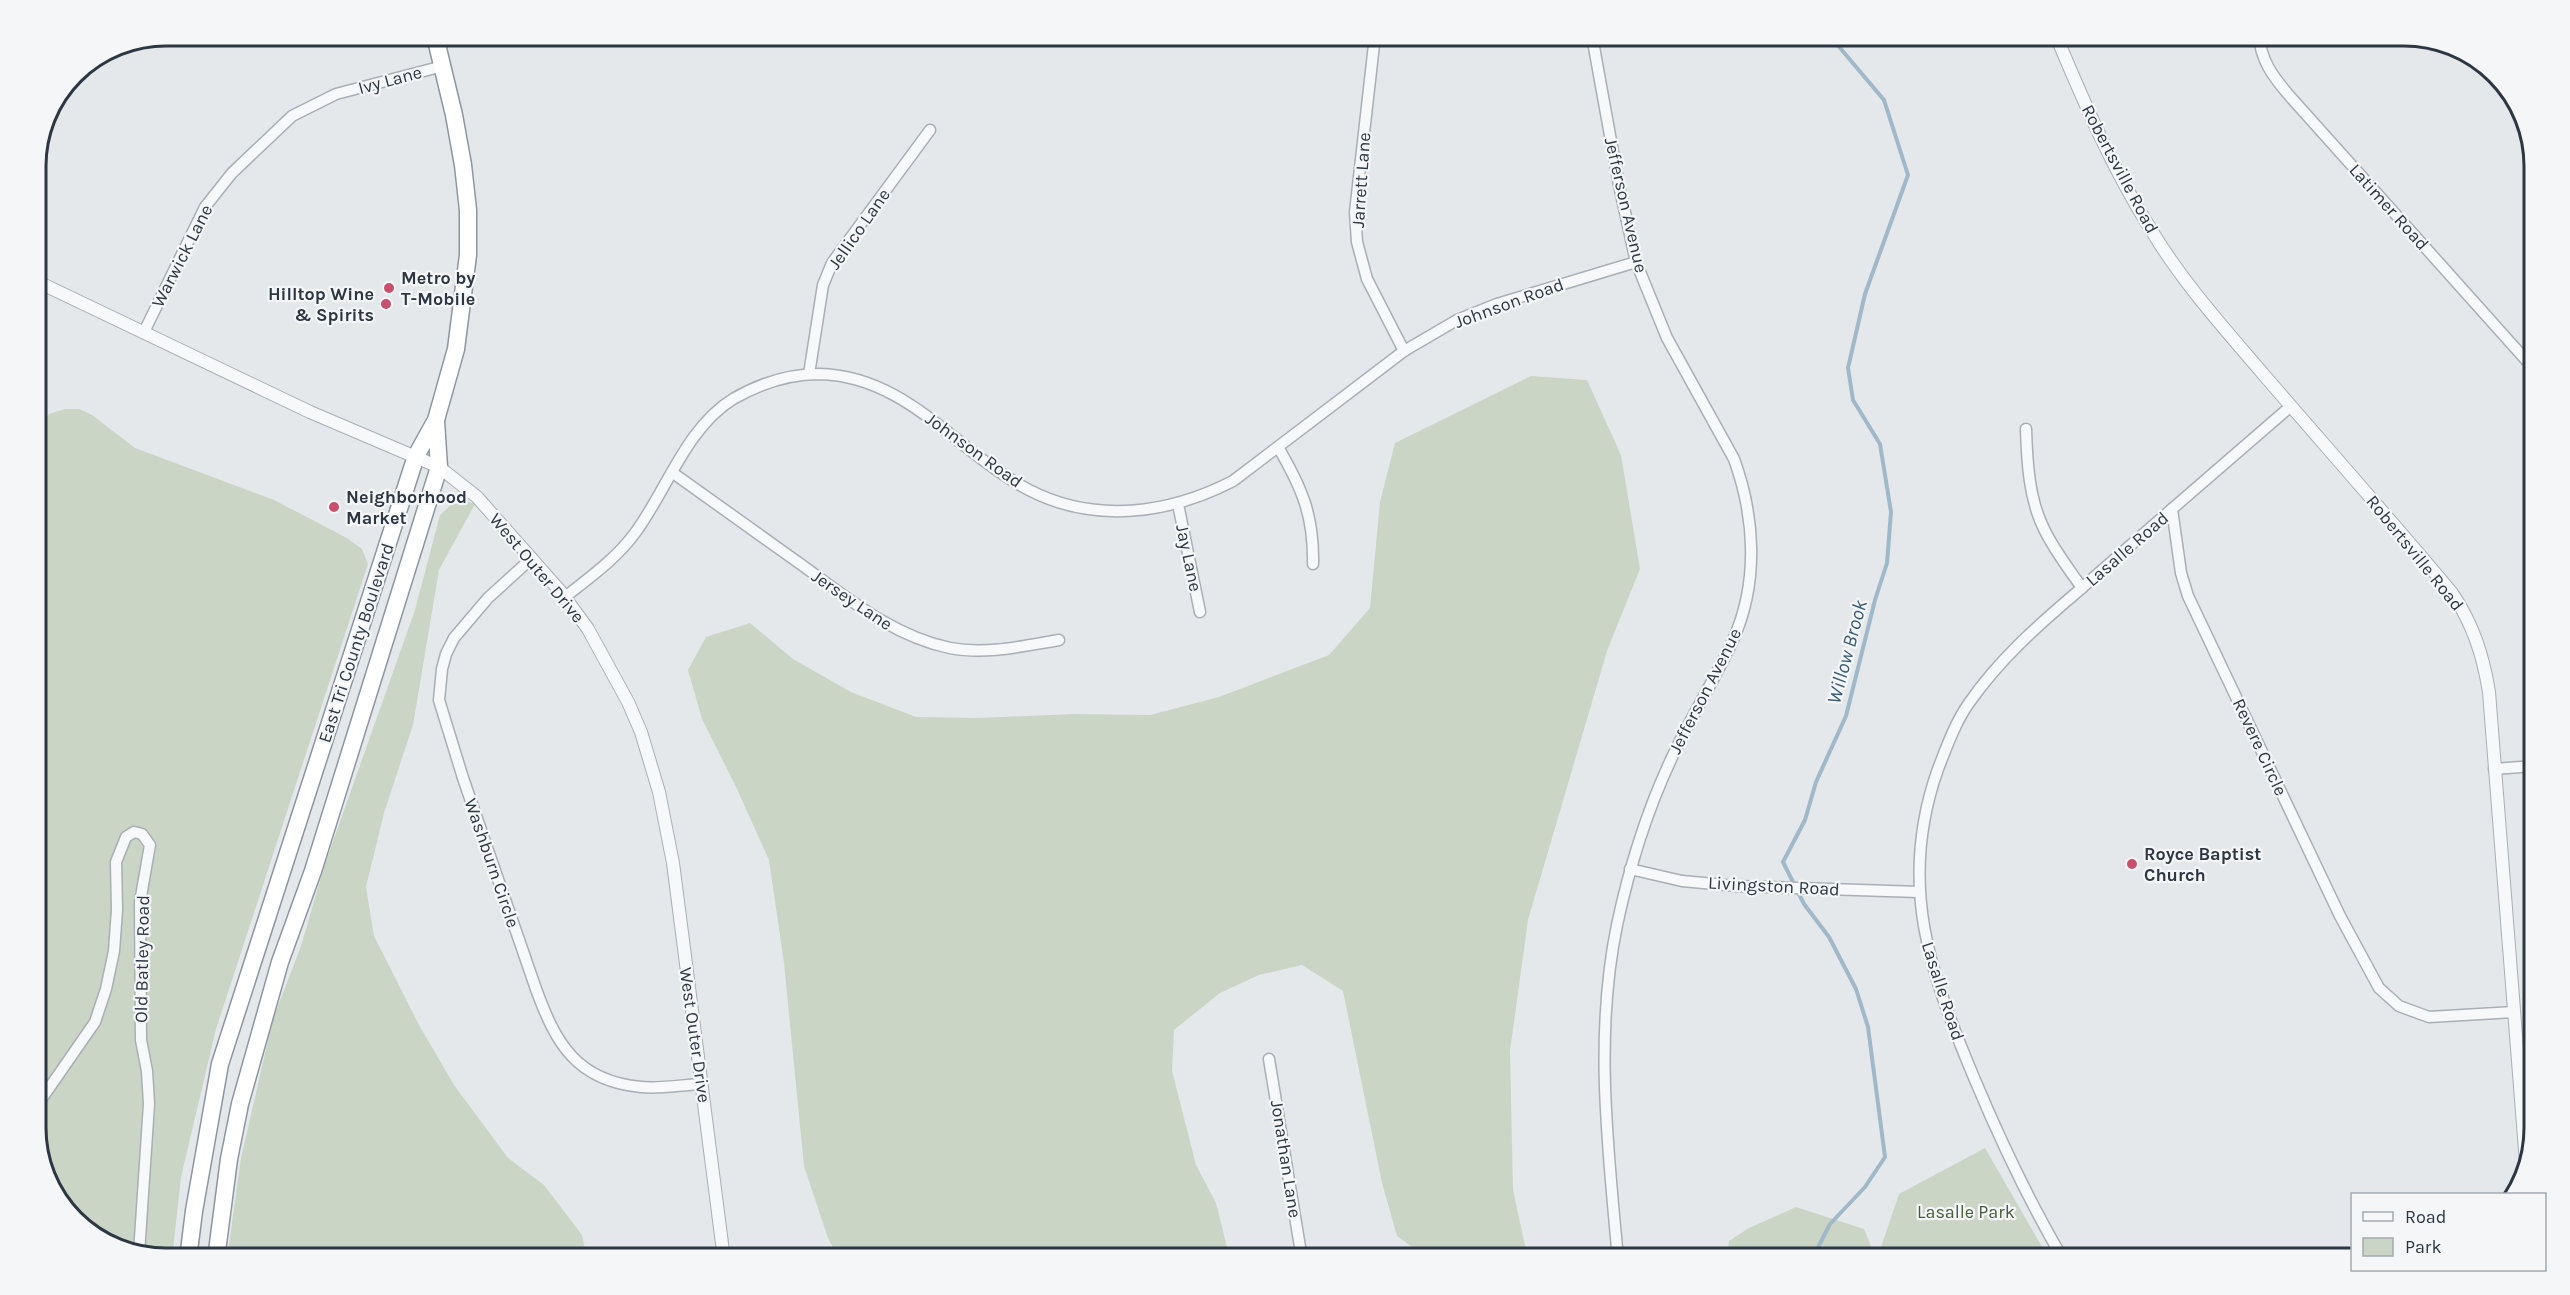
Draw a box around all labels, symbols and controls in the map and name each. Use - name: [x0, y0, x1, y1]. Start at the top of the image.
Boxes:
- street label: Ivy Lane: [356, 61, 424, 99]
- street label: Robertsville Road: [2077, 101, 2163, 237]
- street label: Jarrett Lane: [1347, 132, 1375, 228]
- street label: Jefferson Avenue: [1600, 135, 1652, 275]
- street label: Latimer Road: [2344, 159, 2434, 255]
- street label: Jellico Lane: [823, 184, 895, 274]
- street label: Warwick Lane: [147, 201, 217, 311]
- place label: Metro by T-Mobile: [401, 267, 475, 310]
- street label: Johnson Road: [1451, 273, 1567, 333]
- marker: Metro by T-Mobile: [382, 281, 396, 295]
- place label: Hilltop Wine & Spirits: [268, 283, 374, 326]
- marker: Hilltop Wine & Spirits: [379, 297, 393, 311]
- street label: Johnson Road: [921, 407, 1027, 493]
- place label: Neighborhood Market: [346, 486, 467, 529]
- street label: Robertsville Road: [2361, 491, 2469, 615]
- marker: Neighborhood Market: [327, 500, 341, 514]
- street label: Lasalle Road: [2081, 507, 2173, 591]
- street label: West Outer Drive: [485, 509, 589, 627]
- street label: Jay Lane: [1171, 522, 1207, 594]
- street label: East Tri County Boulevard: [313, 540, 399, 746]
- street label: Jersey Lane: [807, 565, 897, 635]
- water label: Willow Brook: [1822, 597, 1872, 706]
- street label: Jefferson Avenue: [1664, 624, 1746, 758]
- street label: Revere Circle: [2228, 695, 2292, 799]
- street label: Washburn Circle: [460, 795, 524, 931]
- place label: Royce Baptist Church: [2144, 843, 2261, 886]
- marker: Royce Baptist Church: [2125, 857, 2139, 871]
- street label: Livingston Road: [1708, 872, 1840, 900]
- street label: Old Batley Road: [130, 895, 154, 1023]
- street label: Lasalle Road: [1917, 939, 1969, 1043]
- street label: West Outer Drive: [675, 966, 715, 1104]
- street label: Jonathan Lane: [1266, 1099, 1306, 1219]
- legend: [2351, 1193, 2546, 1271]
- park label: Lasalle Park: [1917, 1201, 2015, 1223]
- text: Road: [2405, 1206, 2446, 1228]
- text: Park: [2405, 1236, 2442, 1258]

